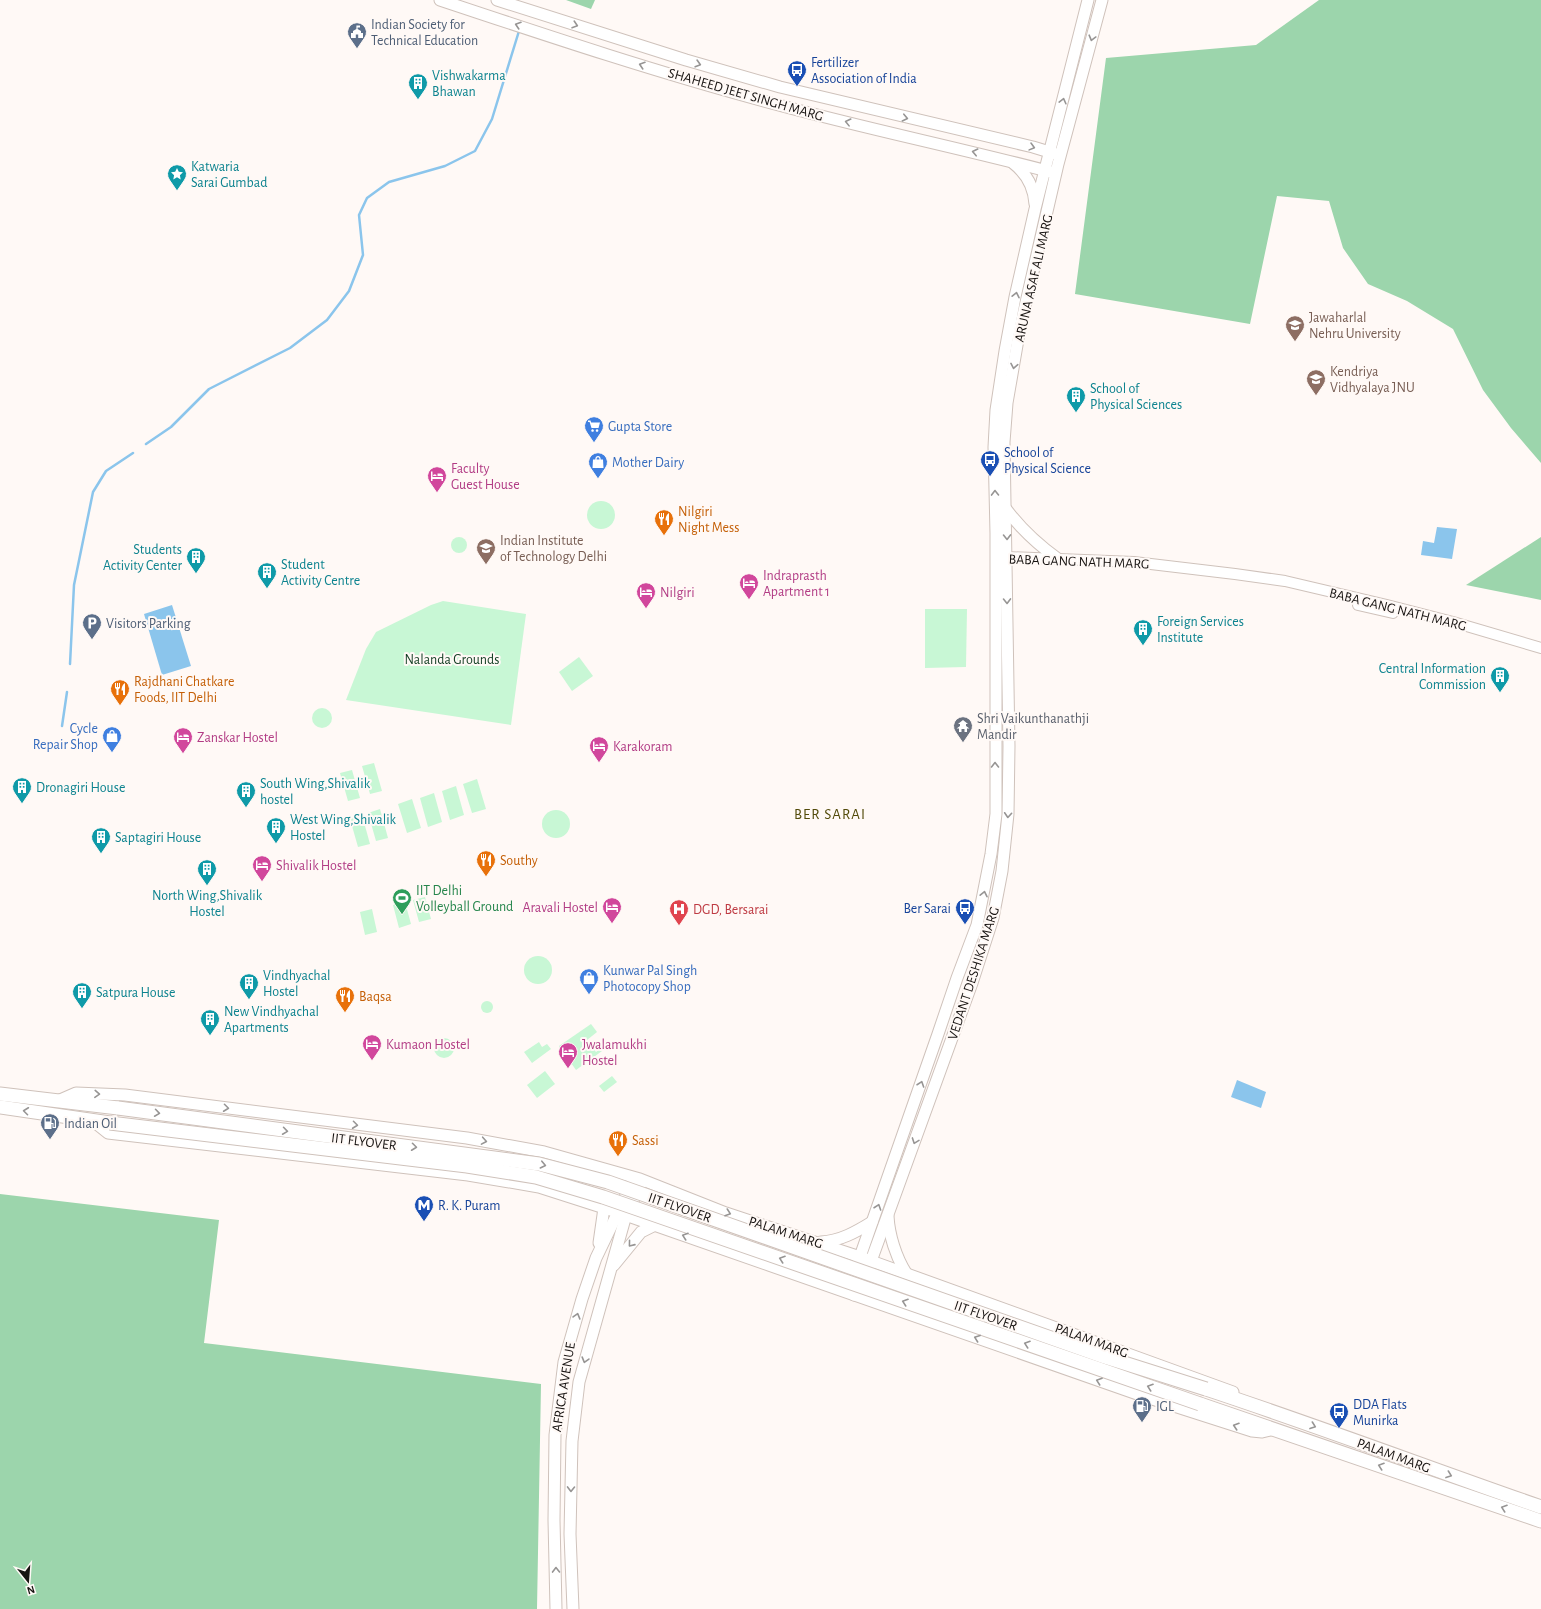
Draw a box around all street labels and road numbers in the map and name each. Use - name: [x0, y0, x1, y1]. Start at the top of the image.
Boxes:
- street label: SHAHEED JEET SINGH MARG: [666, 66, 825, 124]
- street label: ARUNA ASAF ALI MARG: [1012, 213, 1055, 343]
- street label: BABA GANG NATH MARG: [1008, 553, 1150, 571]
- street label: BABA GANG NATH MARG: [1328, 586, 1468, 634]
- street label: VEDANT DESHIKA MARG: [946, 905, 1002, 1042]
- street label: IIT FLYOVER: [330, 1131, 398, 1153]
- street label: IIT FLYOVER: [646, 1191, 713, 1225]
- street label: PALAM MARG: [747, 1214, 825, 1252]
- street label: IIT FLYOVER: [952, 1299, 1019, 1333]
- street label: PALAM MARG: [1053, 1321, 1130, 1361]
- street label: AFRICA AVENUE: [550, 1341, 578, 1433]
- street label: PALAM MARG: [1355, 1436, 1432, 1476]

